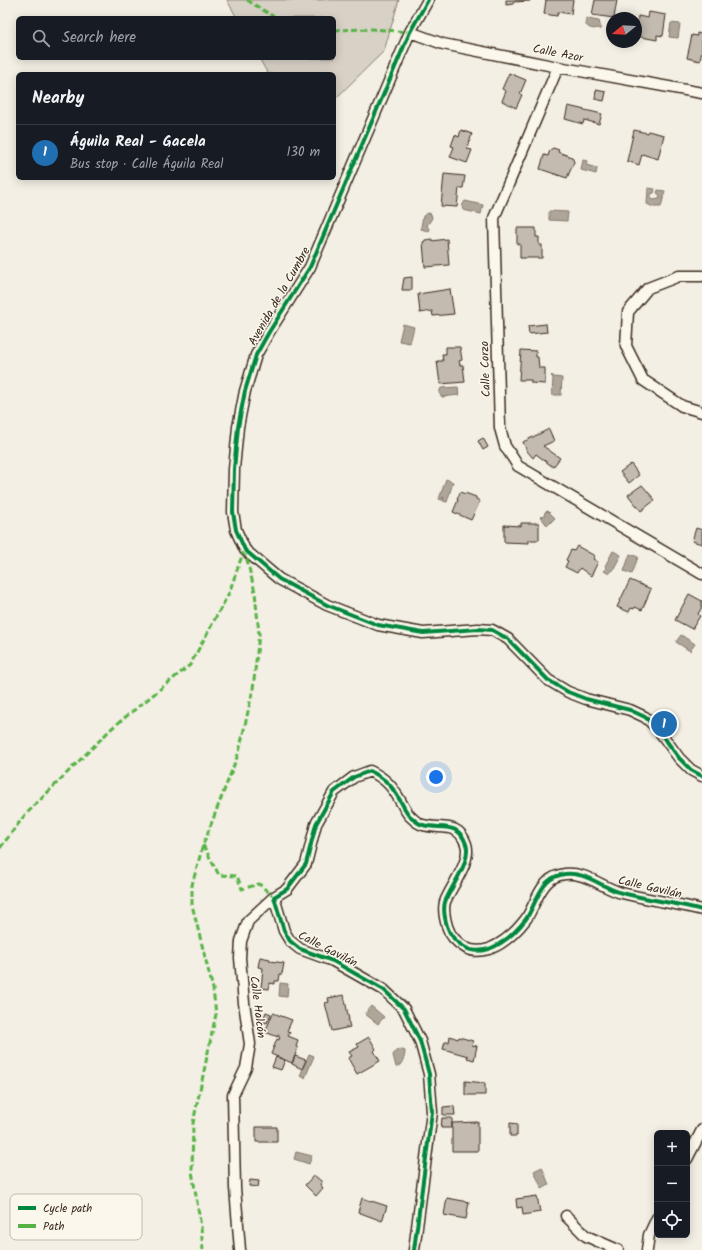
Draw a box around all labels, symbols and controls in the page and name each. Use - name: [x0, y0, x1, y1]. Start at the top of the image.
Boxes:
- north arrow: [606, 12, 642, 48]
- search box: [16, 16, 336, 60]
- text: Search here: [62, 26, 136, 50]
- icon: search: [30, 27, 52, 49]
- street label: Calle Azor: [531, 39, 586, 68]
- text: Nearby: [32, 85, 84, 112]
- text: Águila Real - Gacela: [70, 130, 206, 154]
- text: 1: [43, 142, 47, 163]
- text: 130 m: [286, 142, 320, 163]
- text: Bus stop · Calle Águila Real: [70, 154, 223, 175]
- street label: Avenida de la Cumbre: [243, 243, 316, 349]
- street label: Calle Corzo: [475, 341, 496, 397]
- pin: 1: [651, 709, 677, 739]
- your location: [426, 767, 446, 787]
- street label: Calle Gavilán: [616, 871, 684, 904]
- street label: Calle Gavilán: [295, 926, 361, 973]
- street label: Calle Halcón: [244, 975, 271, 1039]
- map controls: [654, 1130, 690, 1238]
- button: +: [654, 1130, 690, 1166]
- button: −: [654, 1166, 690, 1202]
- legend: [10, 1194, 142, 1240]
- text: Cycle path: [43, 1200, 92, 1218]
- button: locate: [654, 1202, 690, 1238]
- text: Path: [43, 1218, 64, 1236]

